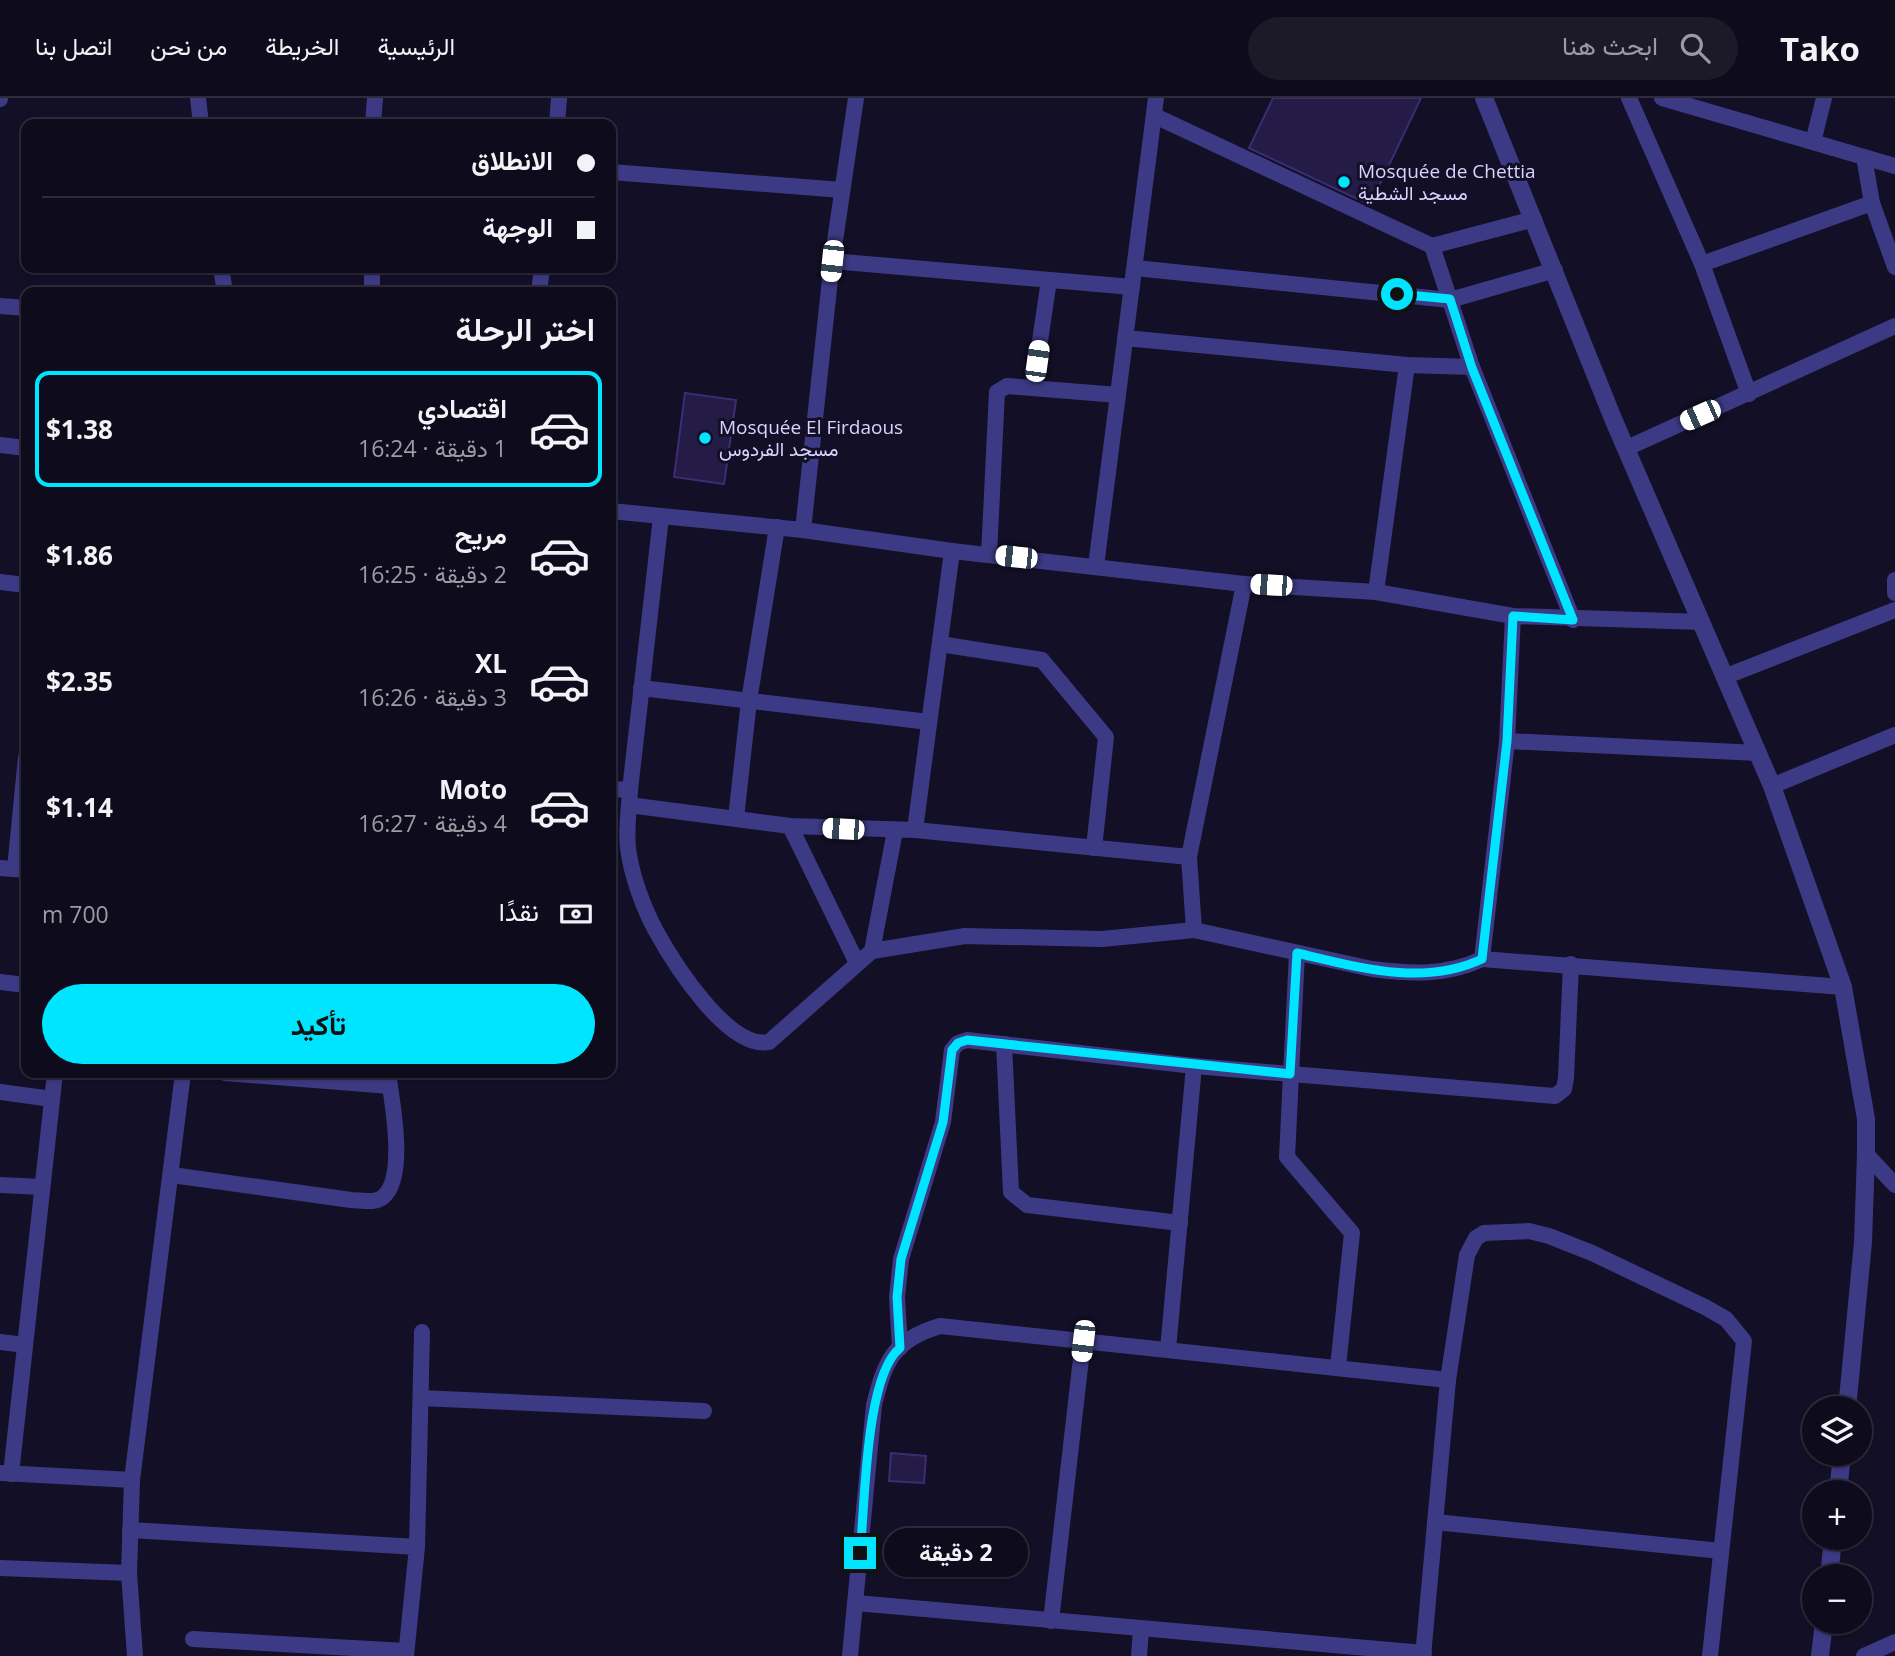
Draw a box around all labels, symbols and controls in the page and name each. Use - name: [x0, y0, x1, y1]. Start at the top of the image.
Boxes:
- search box: [1248, 17, 1738, 80]
- text: Tako: [1780, 26, 1860, 71]
- text: ابحث هنا: [1562, 27, 1658, 63]
- text: اتصل بنا: [35, 29, 112, 62]
- text: من نحن: [150, 29, 227, 62]
- text: الخريطة: [265, 29, 339, 62]
- text: الرئيسية: [377, 29, 455, 62]
- icon: search: [1676, 29, 1714, 67]
- text: الانطلاق: [471, 142, 553, 178]
- place label: Mosquée de Chettia مسجد الشطية: [1358, 158, 1536, 206]
- marker: Mosquée de Chettia مسجد الشطية: [1336, 174, 1352, 190]
- text: الوجهة: [482, 209, 553, 245]
- car: [820, 239, 845, 283]
- route start: [1381, 278, 1413, 310]
- text: اختر الرحلة: [455, 307, 595, 350]
- car: [1024, 339, 1051, 383]
- text: اقتصادي: [418, 390, 507, 426]
- car: [1677, 397, 1724, 433]
- icon: car: [528, 398, 591, 461]
- text: $1.38: [46, 411, 113, 447]
- place label: Mosquée El Firdaous مسجد الفردوس: [719, 414, 903, 462]
- marker: Mosquée El Firdaous مسجد الفردوس: [697, 430, 713, 446]
- text: 1 دقيقة · 16:24: [358, 432, 507, 464]
- text: مريح: [455, 516, 507, 552]
- icon: car: [528, 524, 591, 587]
- text: $1.86: [46, 537, 113, 573]
- car: [995, 544, 1038, 570]
- text: 2 دقيقة · 16:25: [358, 558, 507, 590]
- car: [1250, 573, 1293, 597]
- text: XL: [475, 645, 507, 681]
- icon: car: [528, 650, 591, 713]
- text: $2.35: [46, 663, 113, 699]
- text: 3 دقيقة · 16:26: [358, 681, 507, 713]
- text: Moto: [439, 771, 507, 807]
- icon: car: [528, 776, 591, 839]
- text: $1.14: [46, 789, 113, 825]
- text: 4 دقيقة · 16:27: [358, 807, 507, 839]
- car: [822, 817, 865, 841]
- text: نقدًا: [499, 893, 539, 929]
- icon: cash: [557, 895, 595, 933]
- text: 700 m: [42, 898, 109, 930]
- button: تأكيد: [42, 984, 595, 1064]
- car: [1071, 1319, 1096, 1363]
- map controls: [1802, 1396, 1872, 1634]
- button: layers: [1802, 1396, 1872, 1466]
- button: +: [1802, 1480, 1872, 1550]
- callout: 2 دقيقة: [884, 1528, 1028, 1578]
- text: 2 دقيقة: [919, 1536, 993, 1568]
- route end: [844, 1537, 876, 1569]
- button: −: [1802, 1564, 1872, 1634]

